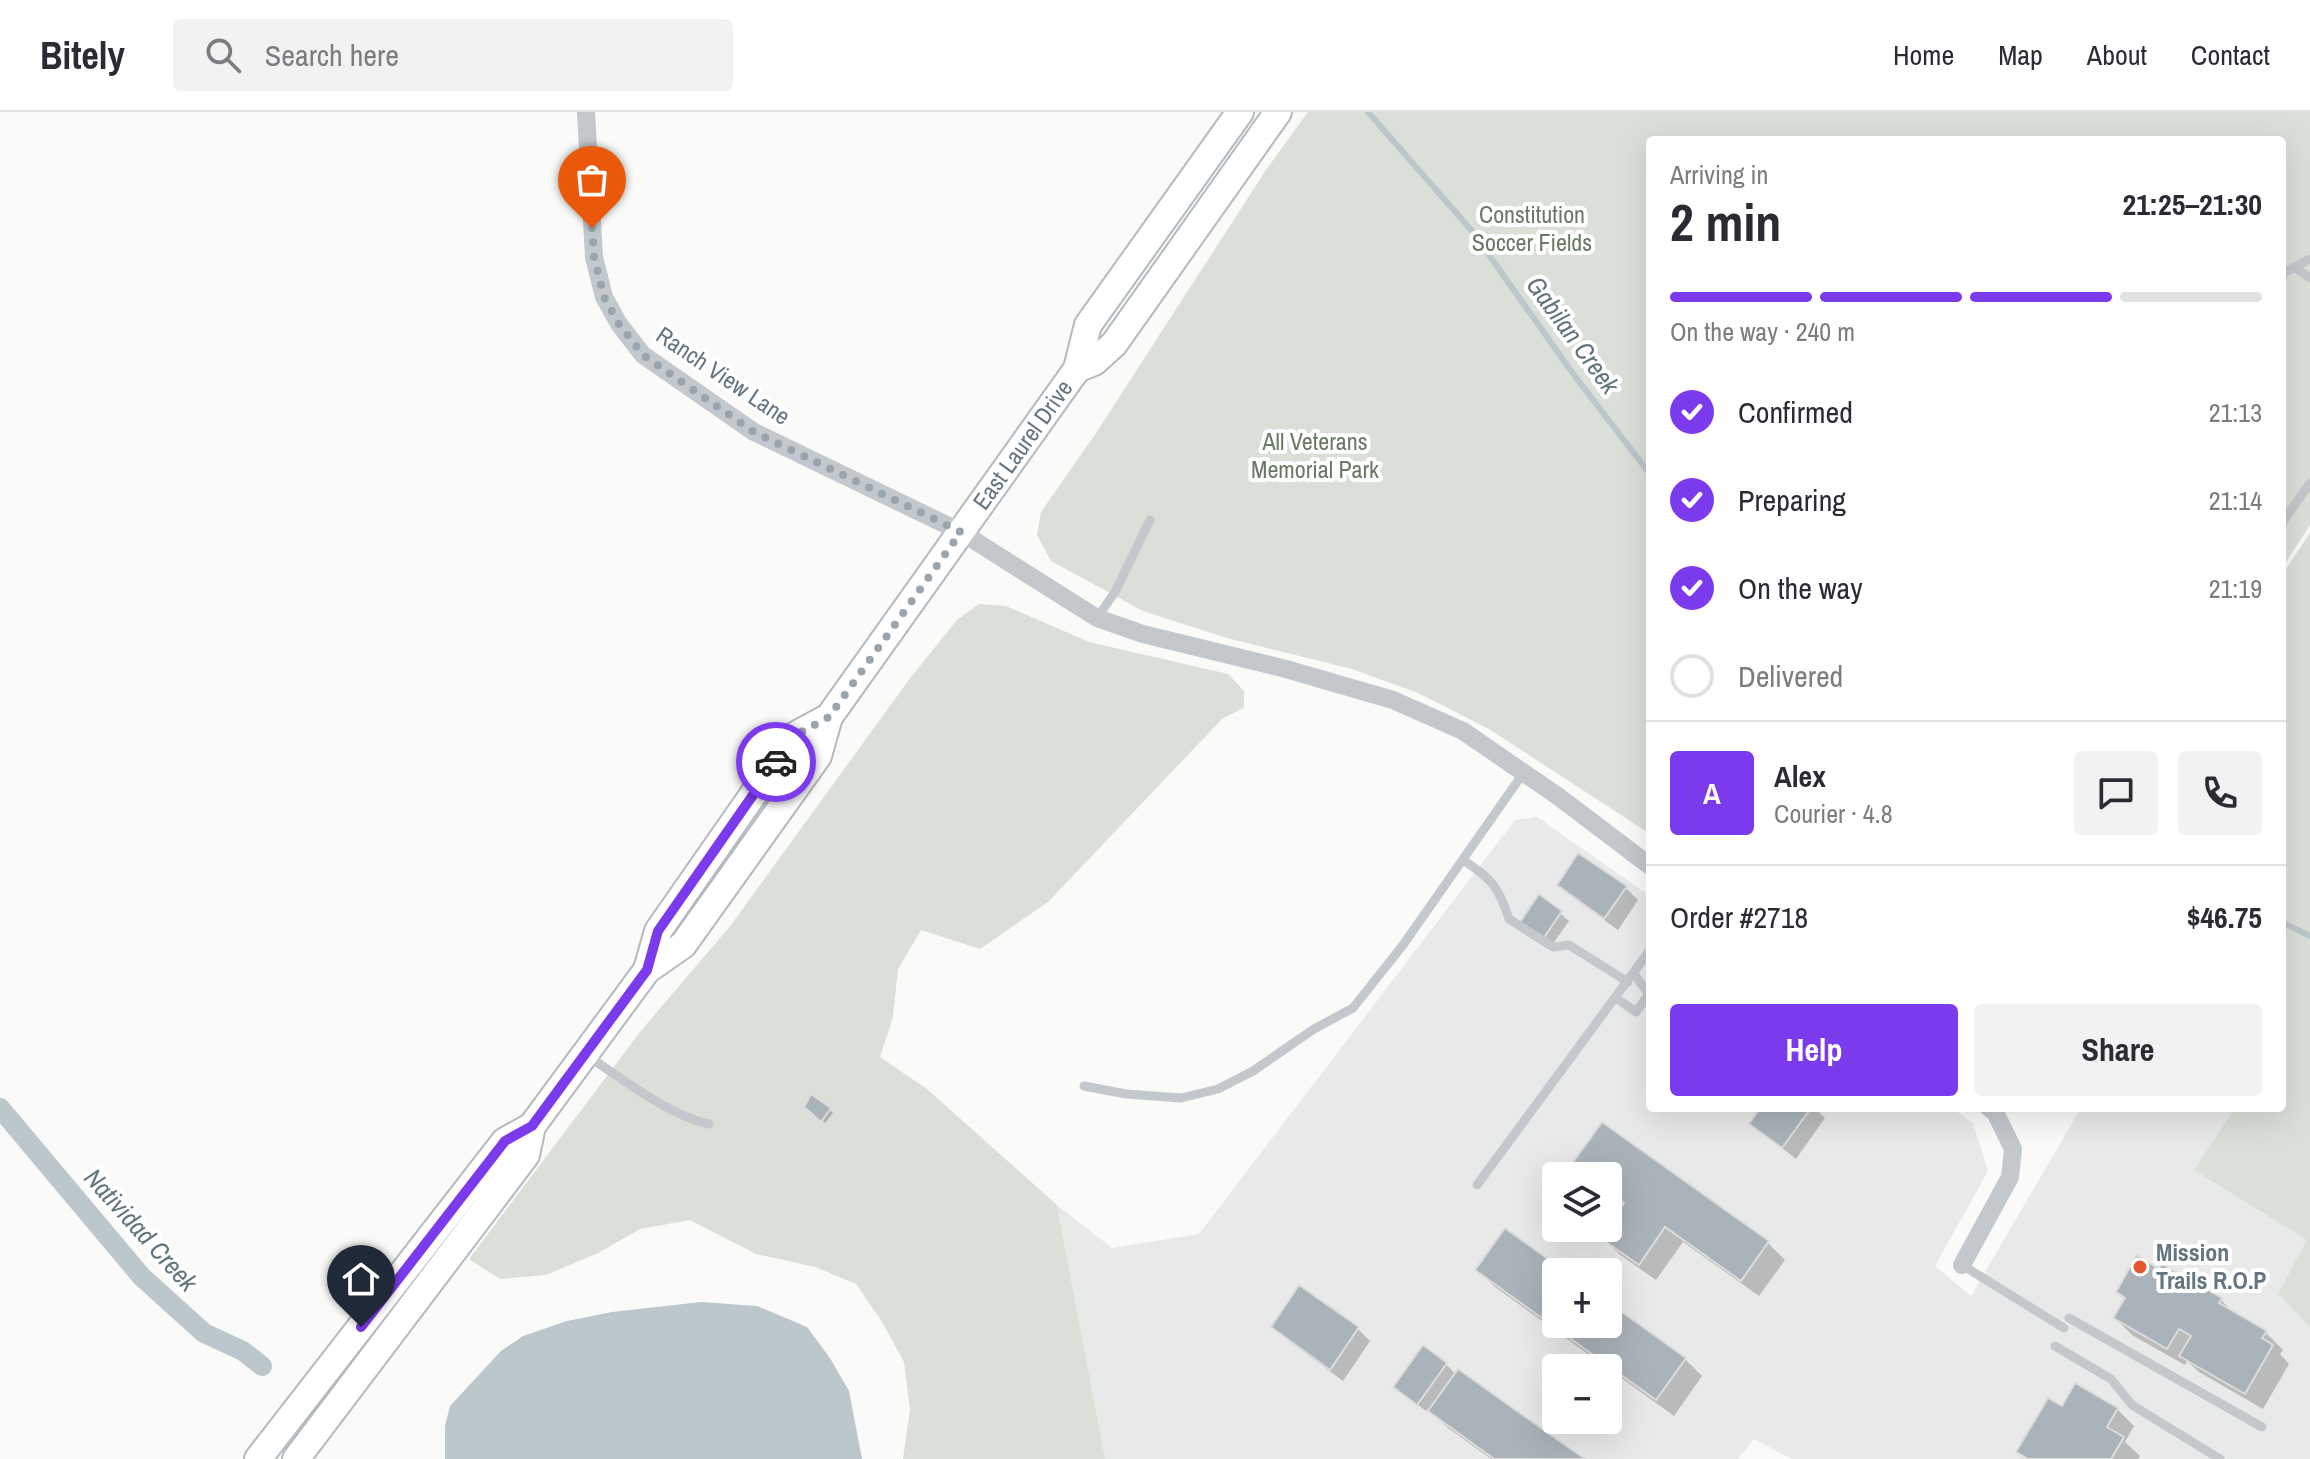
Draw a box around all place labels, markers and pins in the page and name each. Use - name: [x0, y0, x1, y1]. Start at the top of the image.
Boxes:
- pin: [558, 146, 626, 228]
- place label: Mission Trails R.O.P: [2156, 1236, 2267, 1296]
- pin: [327, 1245, 395, 1327]
- marker: Mission Trails R.O.P: [2131, 1258, 2149, 1276]

